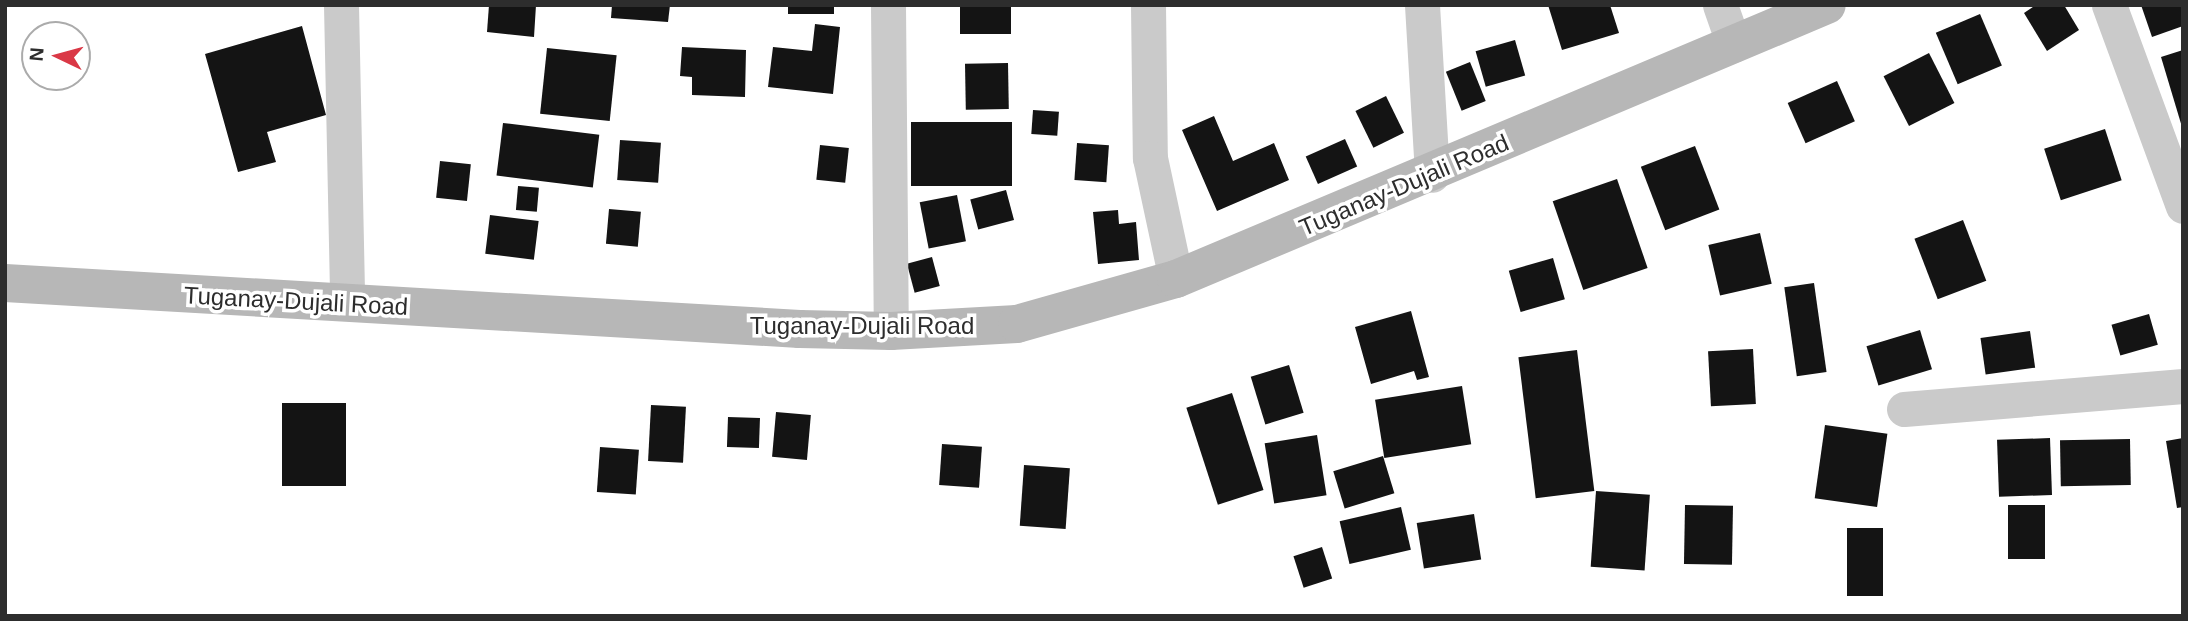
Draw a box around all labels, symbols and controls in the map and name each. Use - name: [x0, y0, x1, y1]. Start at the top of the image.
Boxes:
- north arrow: [21, 21, 91, 91]
- text: N: [26, 47, 48, 62]
- street label: Tuganay-Dujali Road: [1295, 128, 1513, 242]
- street label: Tuganay-Dujali Road: [183, 281, 409, 321]
- street label: Tuganay-Dujali Road: [750, 312, 974, 340]

